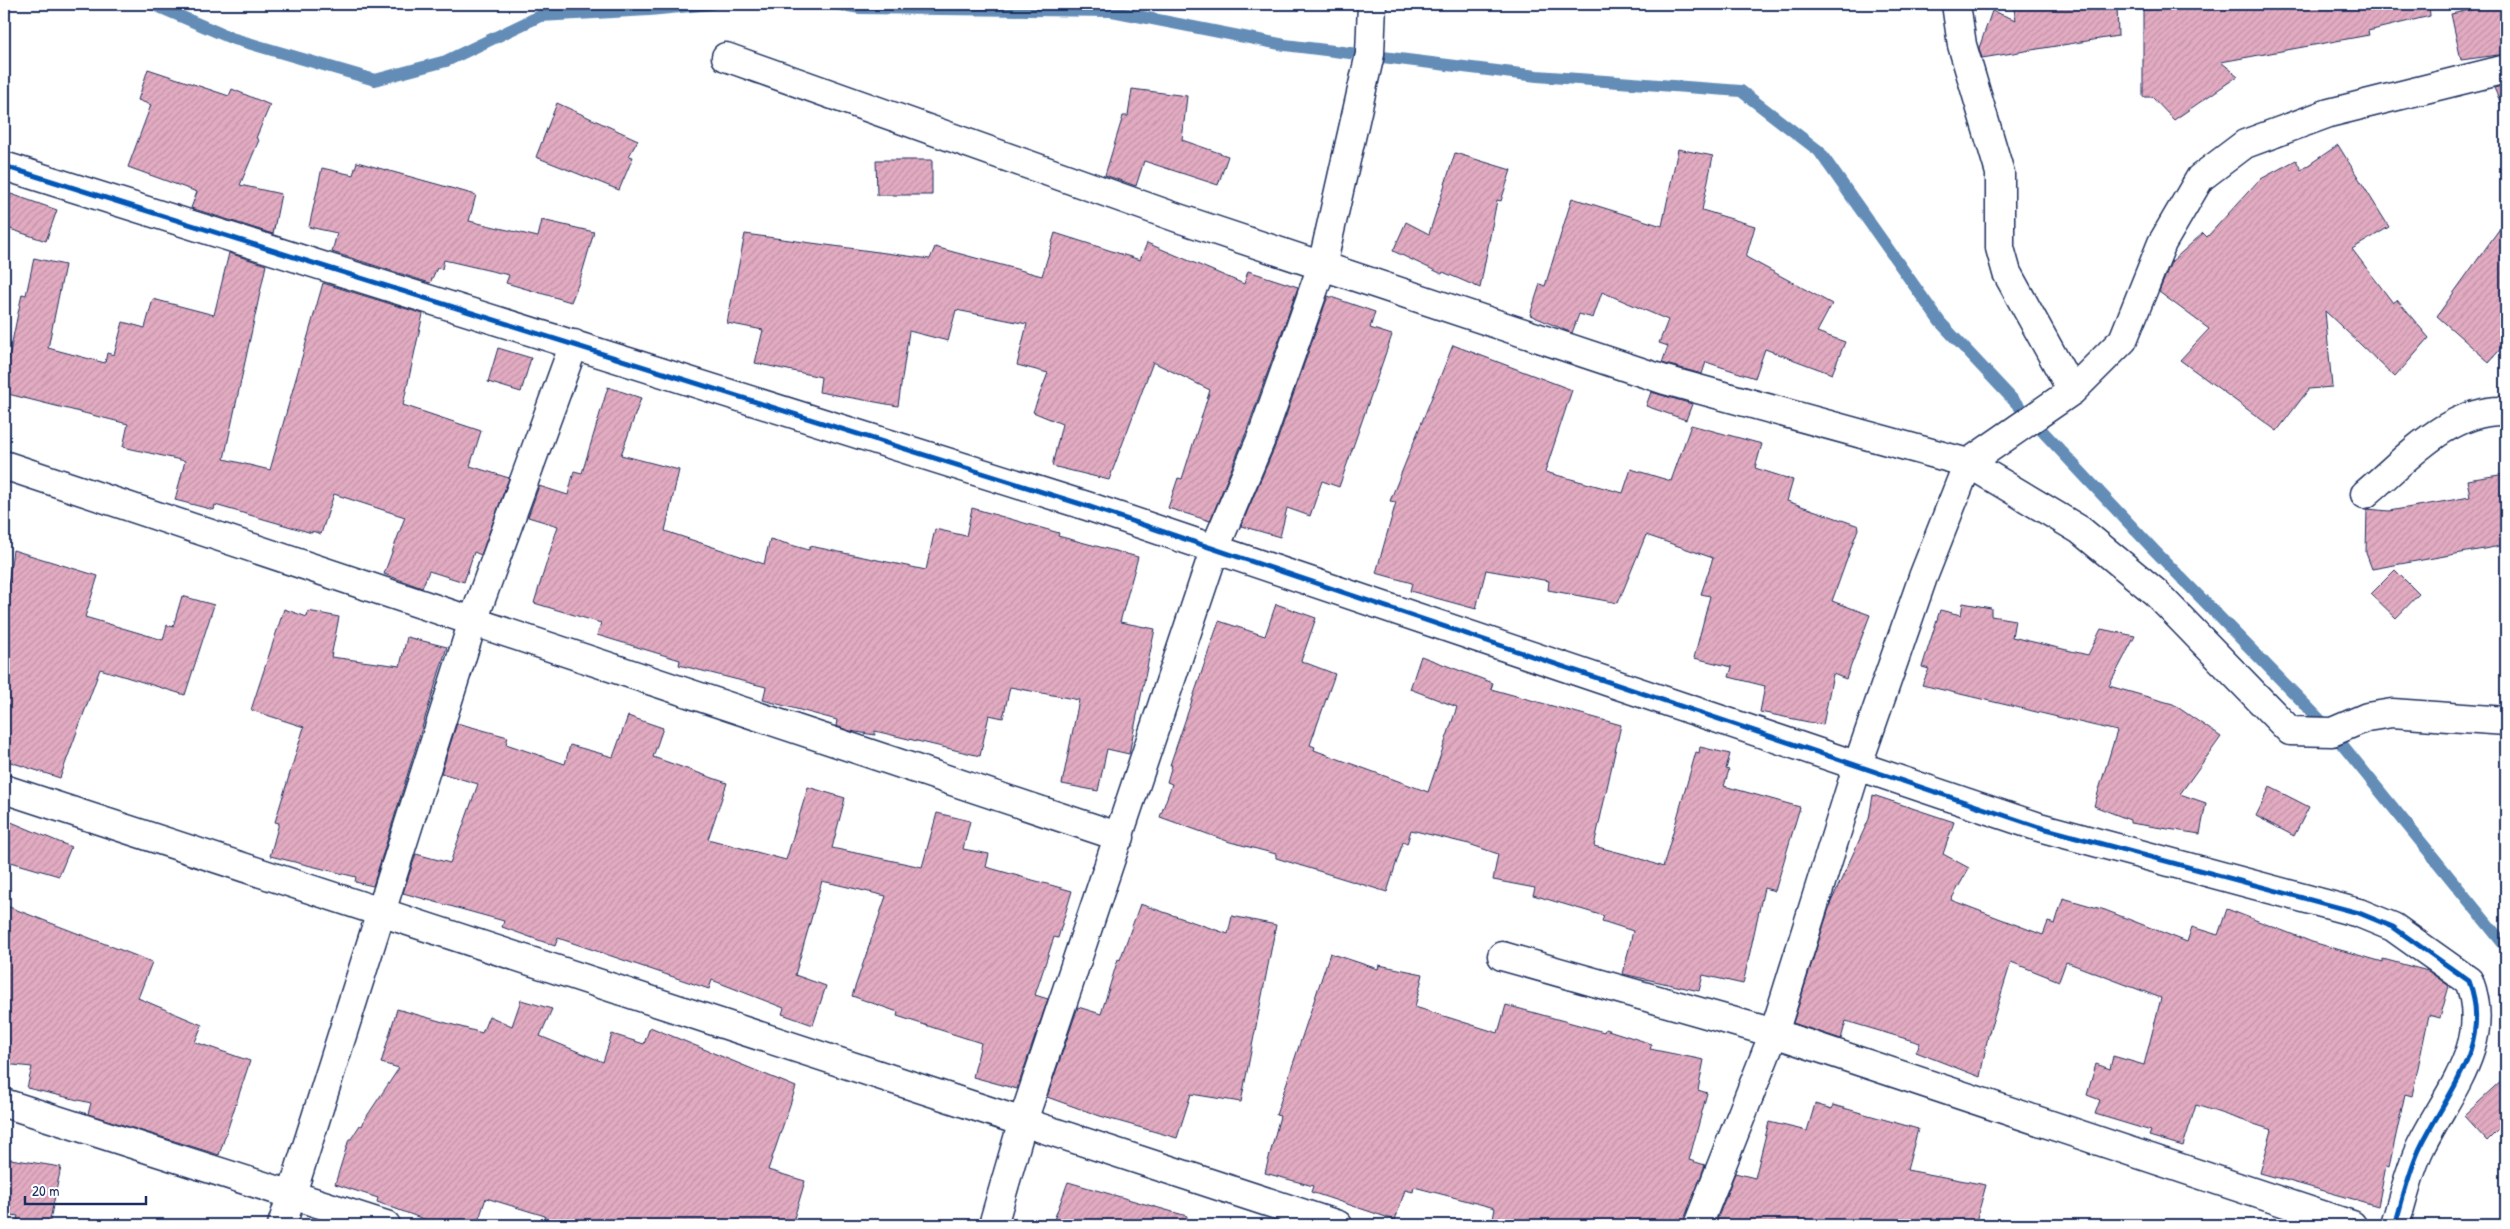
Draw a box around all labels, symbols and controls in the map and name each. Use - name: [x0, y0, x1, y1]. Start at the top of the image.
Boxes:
- scale bar: [25, 1174, 146, 1206]
- text: 20 m: [32, 1180, 59, 1201]

